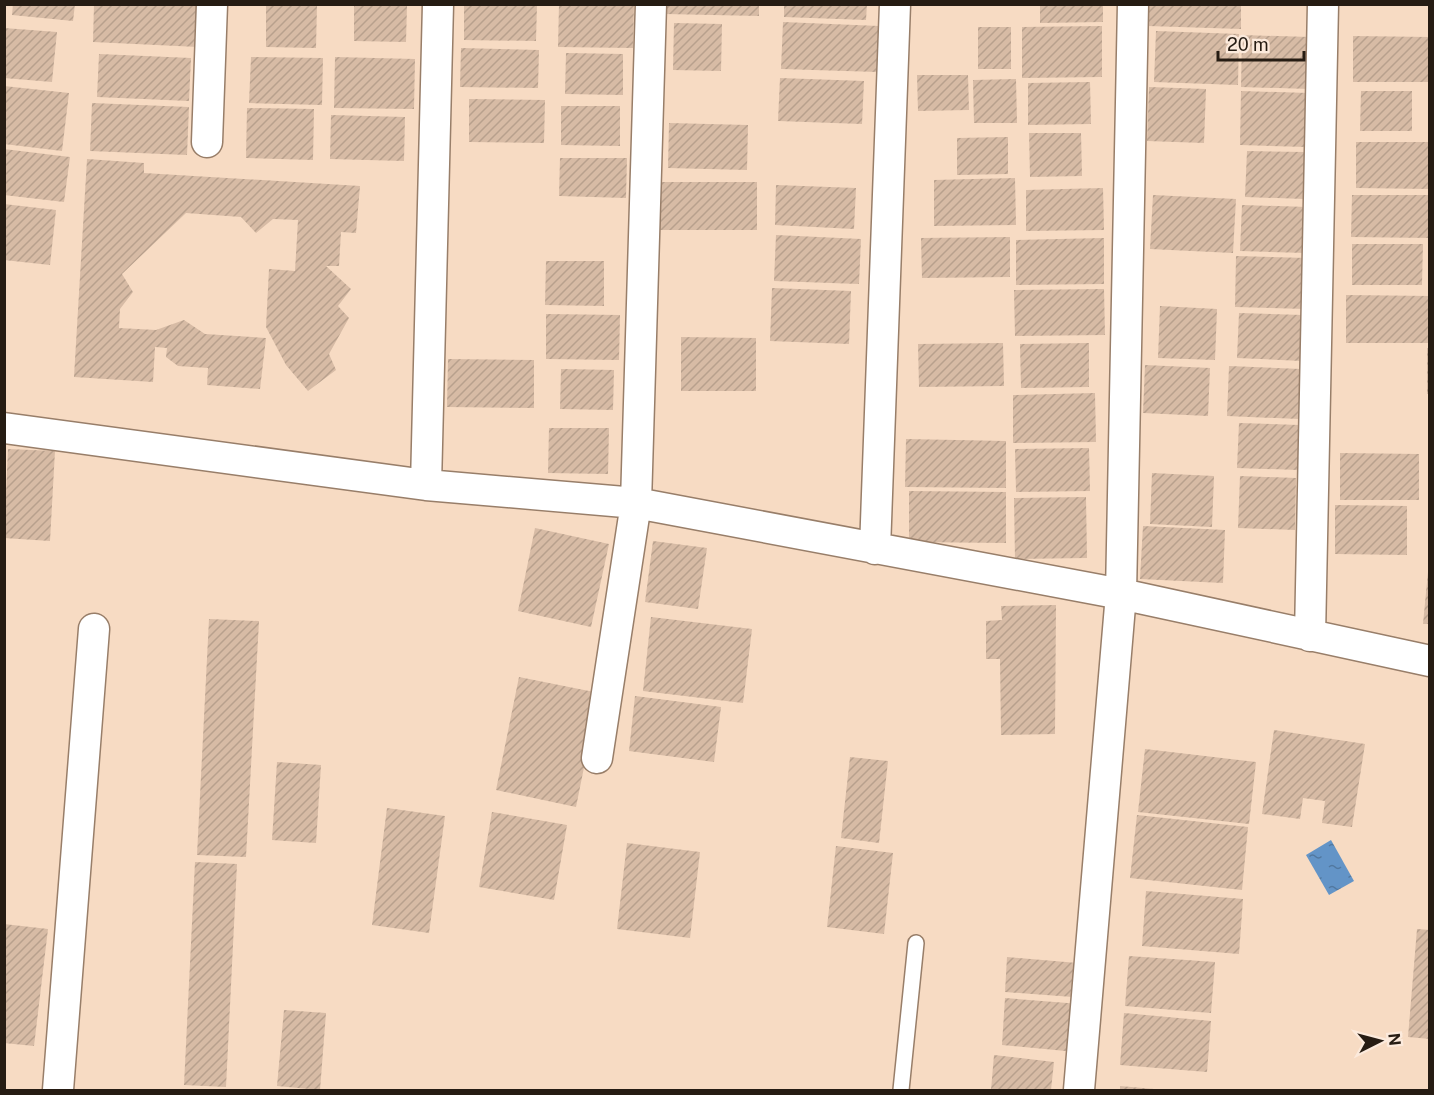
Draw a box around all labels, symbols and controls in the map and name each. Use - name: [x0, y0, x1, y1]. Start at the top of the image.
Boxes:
- scale bar: [1218, 24, 1304, 62]
- text: 20 m: [1227, 34, 1269, 55]
- north arrow: [1350, 1011, 1410, 1071]
- text: N: [1384, 1032, 1405, 1047]

